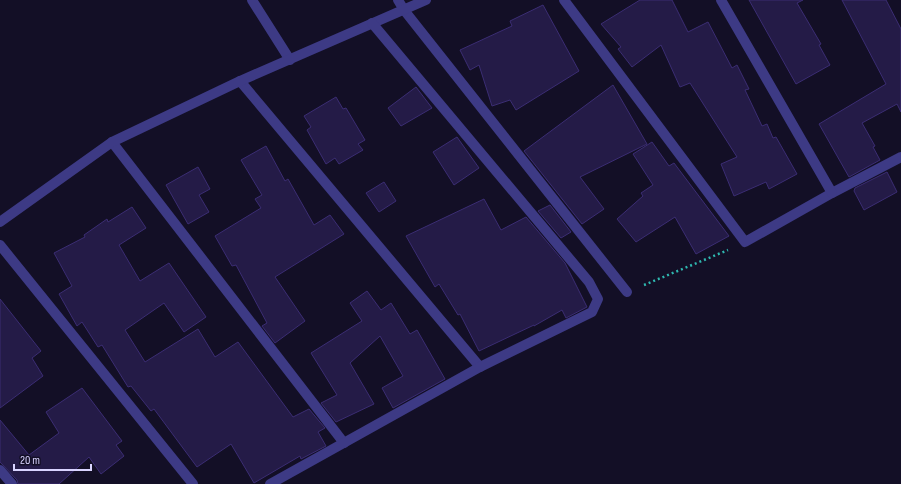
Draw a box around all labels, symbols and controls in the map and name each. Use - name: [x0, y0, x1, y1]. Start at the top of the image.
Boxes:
- scale bar: [14, 446, 91, 472]
- text: 20 m: [20, 453, 40, 468]

